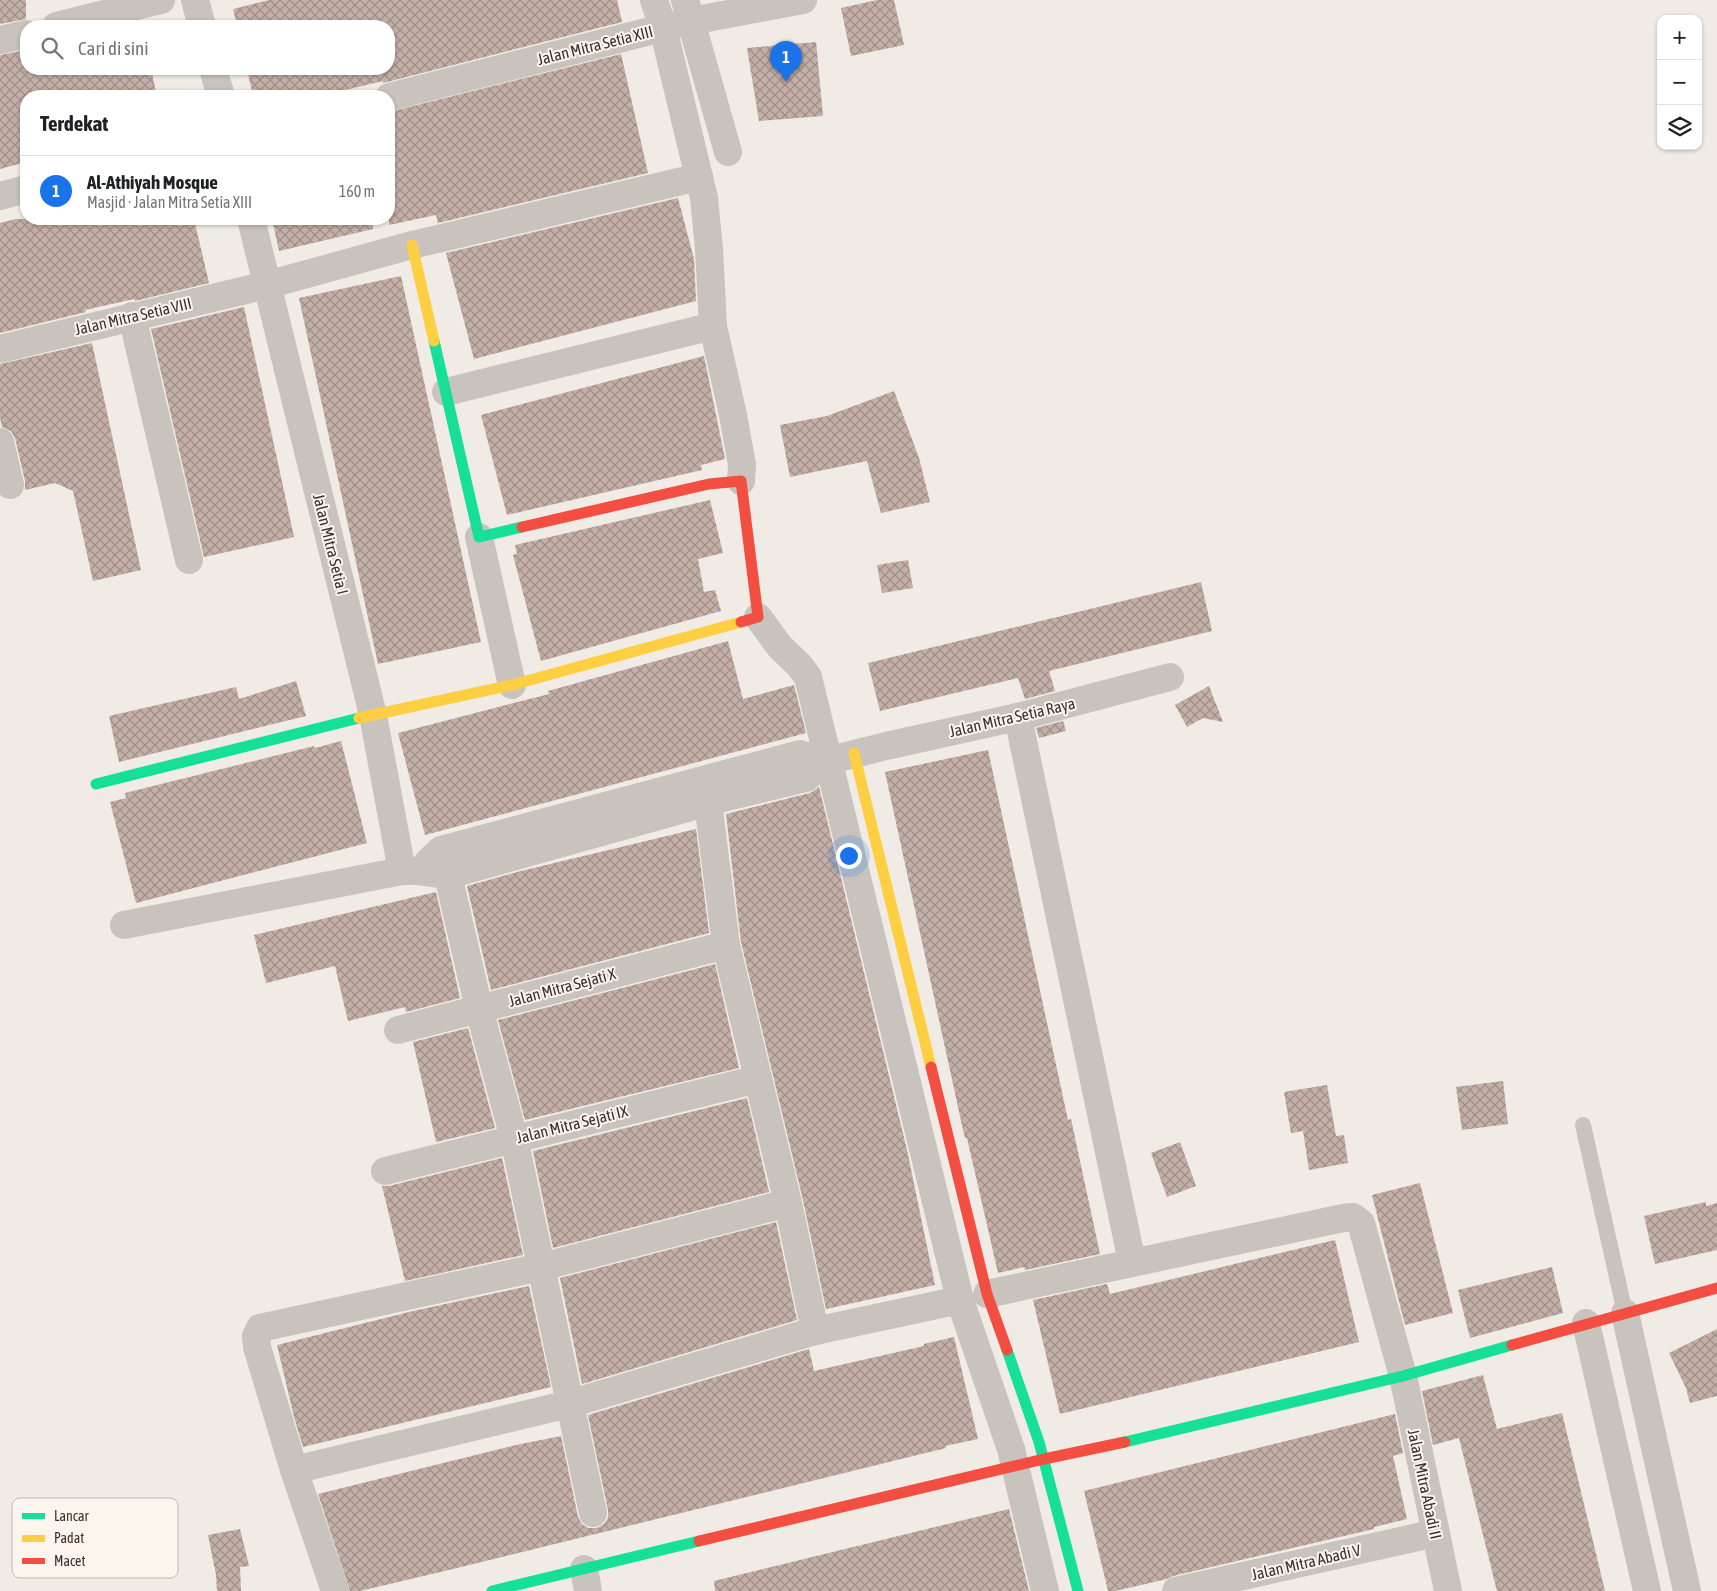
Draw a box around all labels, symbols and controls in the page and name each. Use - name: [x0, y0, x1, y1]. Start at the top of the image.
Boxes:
- map controls: [1657, 15, 1702, 150]
- button: +: [1657, 15, 1702, 60]
- search box: [20, 20, 395, 75]
- street label: Jalan Mitra Setia XIII: [535, 22, 655, 68]
- icon: search: [38, 34, 66, 62]
- text: Cari di sini: [78, 37, 149, 59]
- pin: 1: [770, 41, 802, 82]
- button: −: [1657, 60, 1702, 105]
- button: layers: [1657, 105, 1702, 150]
- text: Terdekat: [40, 111, 108, 135]
- text: Al-Athiyah Mosque: [87, 171, 218, 193]
- text: 1: [52, 182, 60, 200]
- text: 160 m: [339, 182, 375, 200]
- text: Masjid · Jalan Mitra Setia XIII: [87, 193, 252, 211]
- street label: Jalan Mitra Setia VIII: [73, 294, 193, 338]
- street label: Jalan Mitra Setia I: [310, 492, 352, 596]
- street label: Jalan Mitra Setia Raya: [947, 694, 1077, 741]
- your location: [836, 843, 862, 869]
- street label: Jalan Mitra Sejati X: [507, 964, 618, 1011]
- street label: Jalan Mitra Sejati IX: [514, 1101, 631, 1148]
- street label: Jalan Mitra Abadi II: [1405, 1427, 1445, 1541]
- legend: [12, 1498, 178, 1578]
- text: Lancar: [54, 1508, 89, 1524]
- text: Padat: [54, 1530, 84, 1546]
- street label: Jalan Mitra Abadi V: [1250, 1541, 1362, 1583]
- text: Macet: [54, 1553, 85, 1569]

